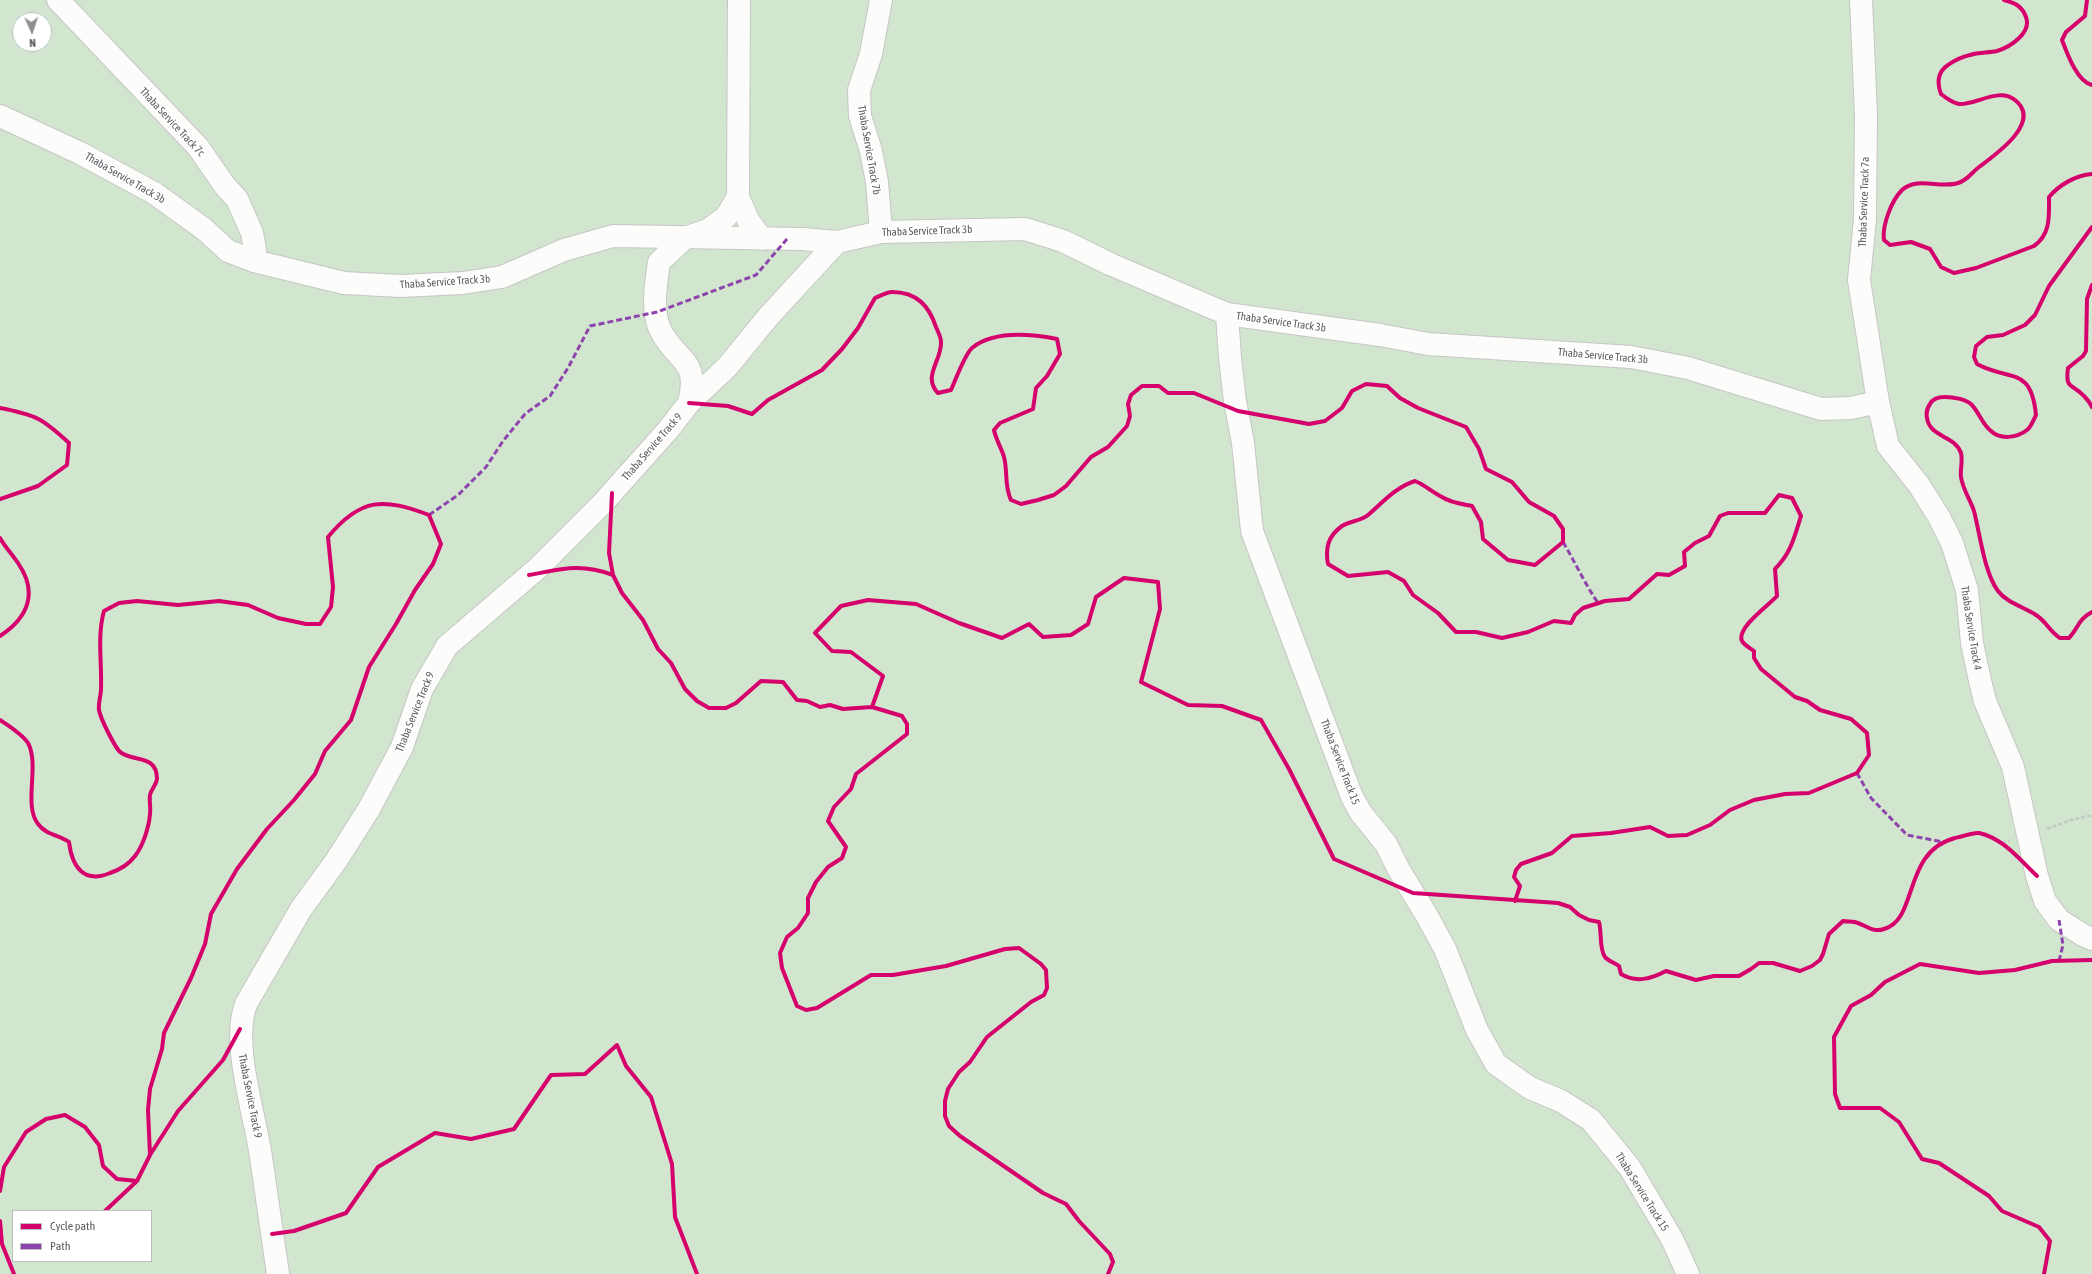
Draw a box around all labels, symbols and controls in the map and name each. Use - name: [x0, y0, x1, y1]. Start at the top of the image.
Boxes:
- north arrow: [12, 12, 52, 52]
- text: N: [29, 37, 36, 49]
- street label: Thaba Service Track 7c: [137, 85, 207, 159]
- street label: Thaba Service Track 7b: [855, 104, 883, 196]
- street label: Thaba Service Track 3b: [83, 150, 167, 206]
- street label: Thaba Service Track 7a: [1856, 157, 1872, 247]
- street label: Thaba Service Track 3b: [882, 223, 972, 239]
- street label: Thaba Service Track 3b: [399, 272, 491, 292]
- street label: Thaba Service Track 3b: [1235, 309, 1327, 335]
- street label: Thaba Service Track 3b: [1557, 345, 1649, 367]
- street label: Thaba Service Track 9: [619, 410, 685, 484]
- street label: Thaba Service Track 4: [1958, 585, 1984, 671]
- street label: Thaba Service Track 9: [393, 670, 437, 754]
- street label: Thaba Service Track 15: [1318, 717, 1362, 807]
- street label: Thaba Service Track 9: [235, 1053, 265, 1139]
- street label: Thaba Service Track 15: [1612, 1150, 1672, 1234]
- legend: [12, 1210, 152, 1262]
- text: Cycle path: [50, 1219, 95, 1233]
- text: Path: [50, 1239, 71, 1253]

